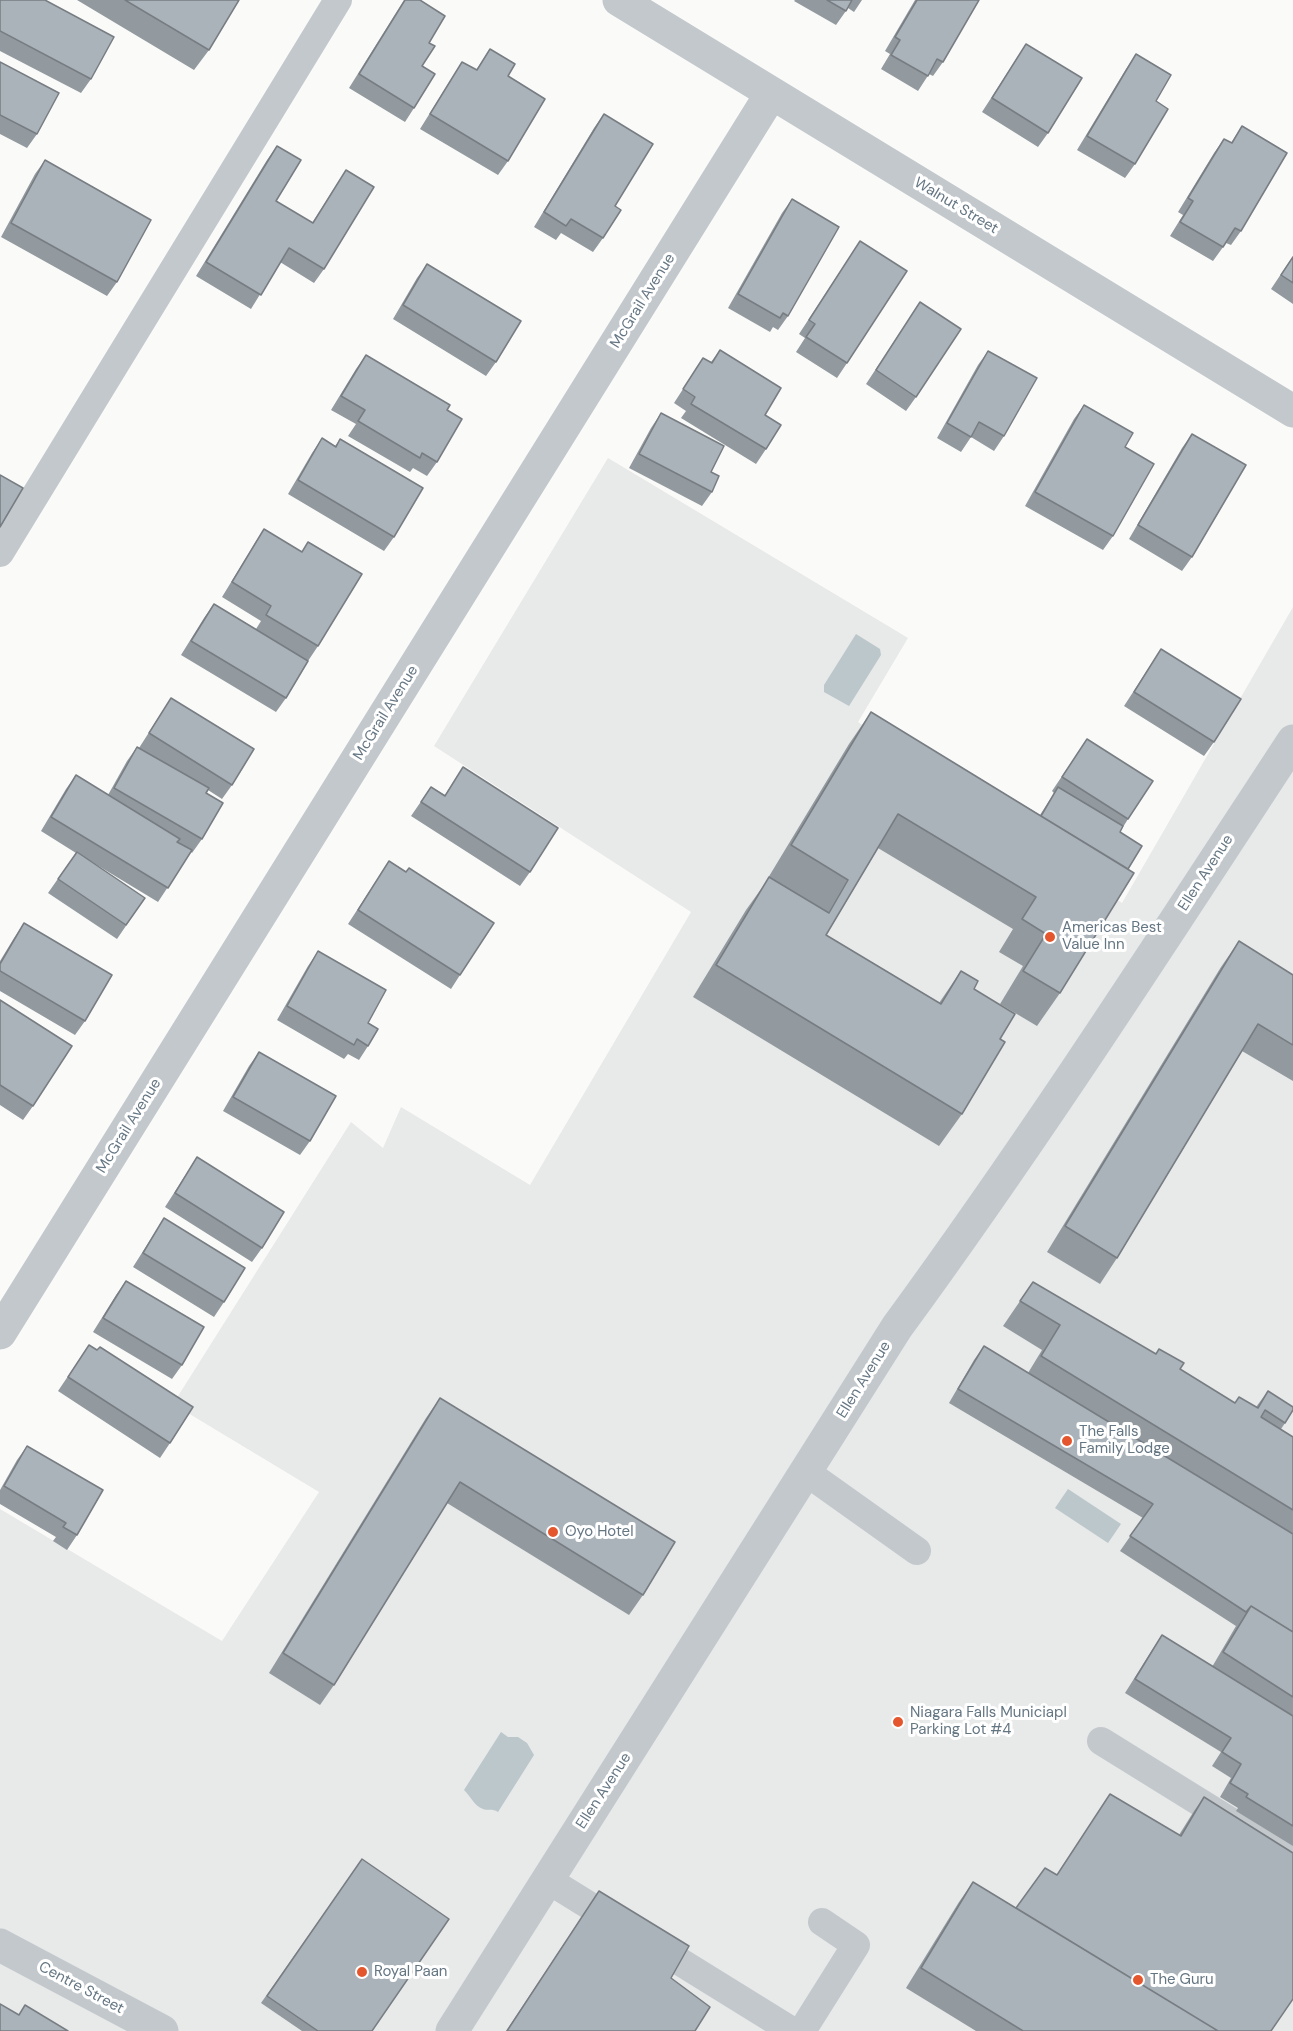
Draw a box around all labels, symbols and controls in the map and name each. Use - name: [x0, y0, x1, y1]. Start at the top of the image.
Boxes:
- street label: Walnut Street: [911, 174, 1001, 238]
- street label: McGrail Avenue: [607, 250, 679, 352]
- street label: McGrail Avenue: [350, 662, 422, 764]
- street label: Ellen Avenue: [1175, 832, 1237, 914]
- place label: Americas Best Value Inn: [1062, 919, 1162, 954]
- marker: Americas Best Value Inn: [1043, 930, 1057, 944]
- street label: McGrail Avenue: [93, 1075, 165, 1177]
- street label: Ellen Avenue: [833, 1338, 895, 1422]
- place label: The Falls Family Lodge: [1079, 1423, 1170, 1458]
- marker: The Falls Family Lodge: [1060, 1434, 1074, 1448]
- place label: Oyo Hotel: [565, 1523, 633, 1541]
- marker: Oyo Hotel: [546, 1525, 560, 1539]
- place label: Niagara Falls Municiapl Parking Lot #4: [910, 1704, 1067, 1739]
- marker: Niagara Falls Municiapl Parking Lot #4: [891, 1715, 905, 1729]
- street label: Ellen Avenue: [573, 1750, 635, 1832]
- street label: Centre Street: [35, 1958, 127, 2018]
- place label: Royal Paan: [374, 1963, 447, 1981]
- marker: Royal Paan: [355, 1965, 369, 1979]
- place label: The Guru: [1150, 1971, 1214, 1989]
- marker: The Guru: [1131, 1973, 1145, 1987]

